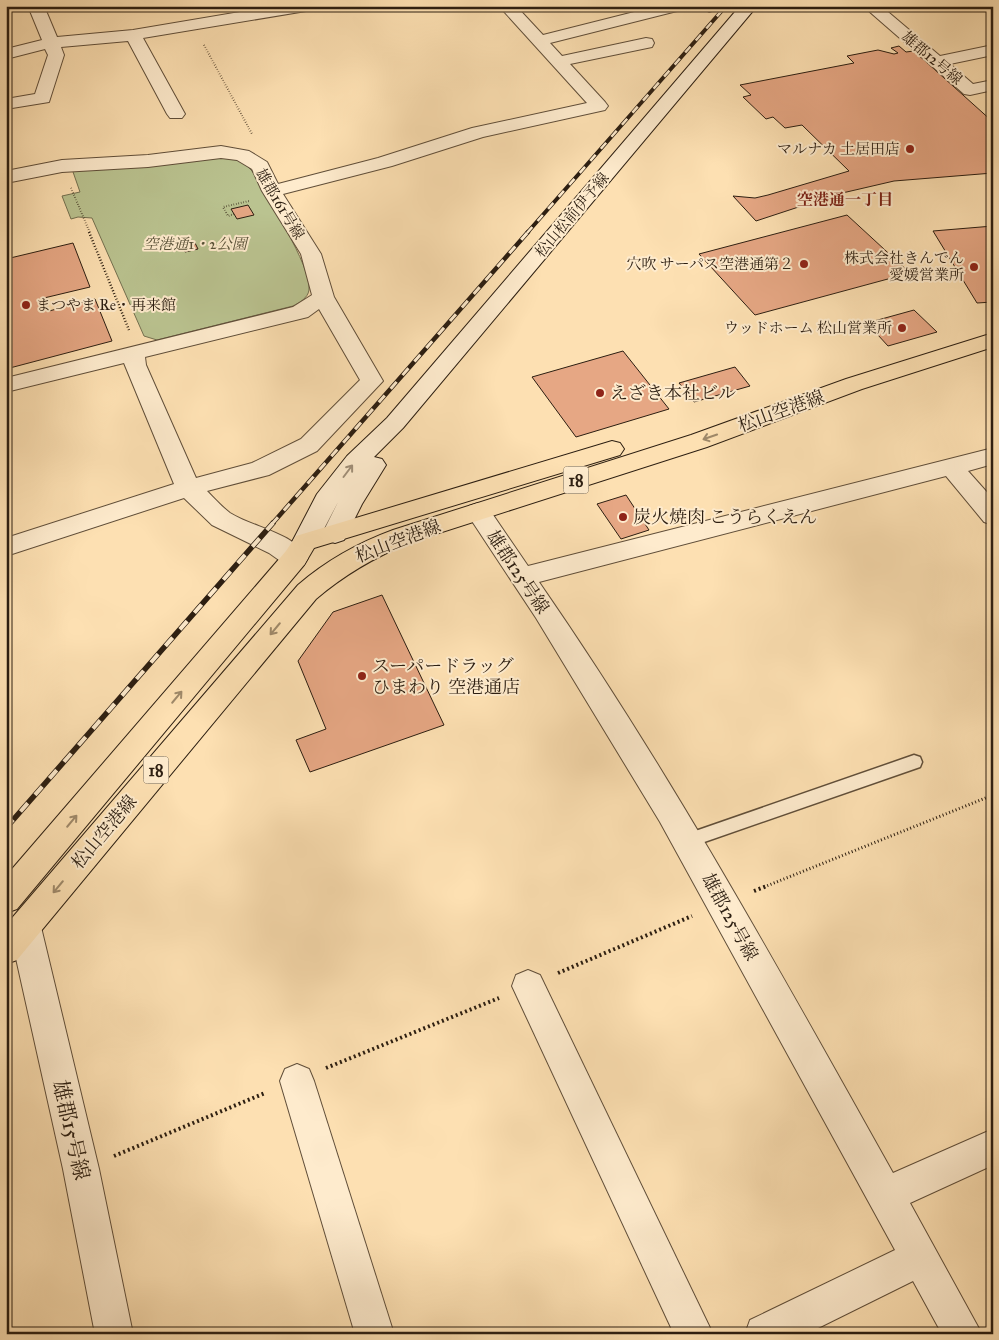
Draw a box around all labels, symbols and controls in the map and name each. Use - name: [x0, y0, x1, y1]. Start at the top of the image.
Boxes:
- street label: 雄郡12号線: [898, 28, 966, 88]
- place label: マルナカ 土居田店: [777, 140, 900, 158]
- marker: マルナカ 土居田店: [904, 143, 916, 155]
- street label: 雄郡161号線: [252, 165, 308, 243]
- street label: 松山松前伊予線: [531, 169, 613, 261]
- district label: 空港通一丁目: [797, 190, 893, 209]
- park label: 空港通1・2公園: [143, 235, 250, 253]
- place label: 株式会社きんでん 愛媛営業所: [844, 249, 964, 284]
- place label: 穴吹 サーパス空港通第２: [627, 255, 794, 273]
- marker: 穴吹 サーパス空港通第２: [798, 258, 810, 270]
- marker: 株式会社きんでん 愛媛営業所: [968, 261, 980, 273]
- place label: まつやま Re・再来館: [36, 296, 176, 314]
- marker: まつやま Re・再来館: [20, 299, 32, 311]
- place label: ウッドホーム 松山営業所: [724, 319, 892, 337]
- marker: ウッドホーム 松山営業所: [896, 322, 908, 334]
- place label: えざき本社ビル: [610, 382, 736, 404]
- street label: 松山空港線: [735, 385, 827, 437]
- marker: えざき本社ビル: [594, 387, 606, 399]
- one-way arrow: [702, 433, 718, 442]
- one-way arrow: [343, 465, 354, 478]
- road number: 18: [564, 466, 588, 494]
- place label: 炭火焼肉 こうらくえん: [633, 506, 817, 528]
- marker: 炭火焼肉 こうらくえん: [617, 511, 629, 523]
- street label: 松山空港線: [352, 515, 444, 567]
- street label: 雄郡125号線: [482, 526, 554, 618]
- one-way arrow: [270, 622, 281, 635]
- place label: スーパードラッグ ひまわり 空港通店: [372, 655, 520, 698]
- marker: スーパードラッグ ひまわり 空港通店: [356, 670, 368, 682]
- one-way arrow: [171, 691, 182, 704]
- road number: 18: [144, 756, 168, 784]
- street label: 松山空港線: [67, 790, 141, 874]
- one-way arrow: [66, 815, 77, 828]
- street label: 雄郡125号線: [697, 870, 763, 964]
- one-way arrow: [52, 881, 64, 894]
- street label: 雄郡15号線: [47, 1077, 95, 1183]

